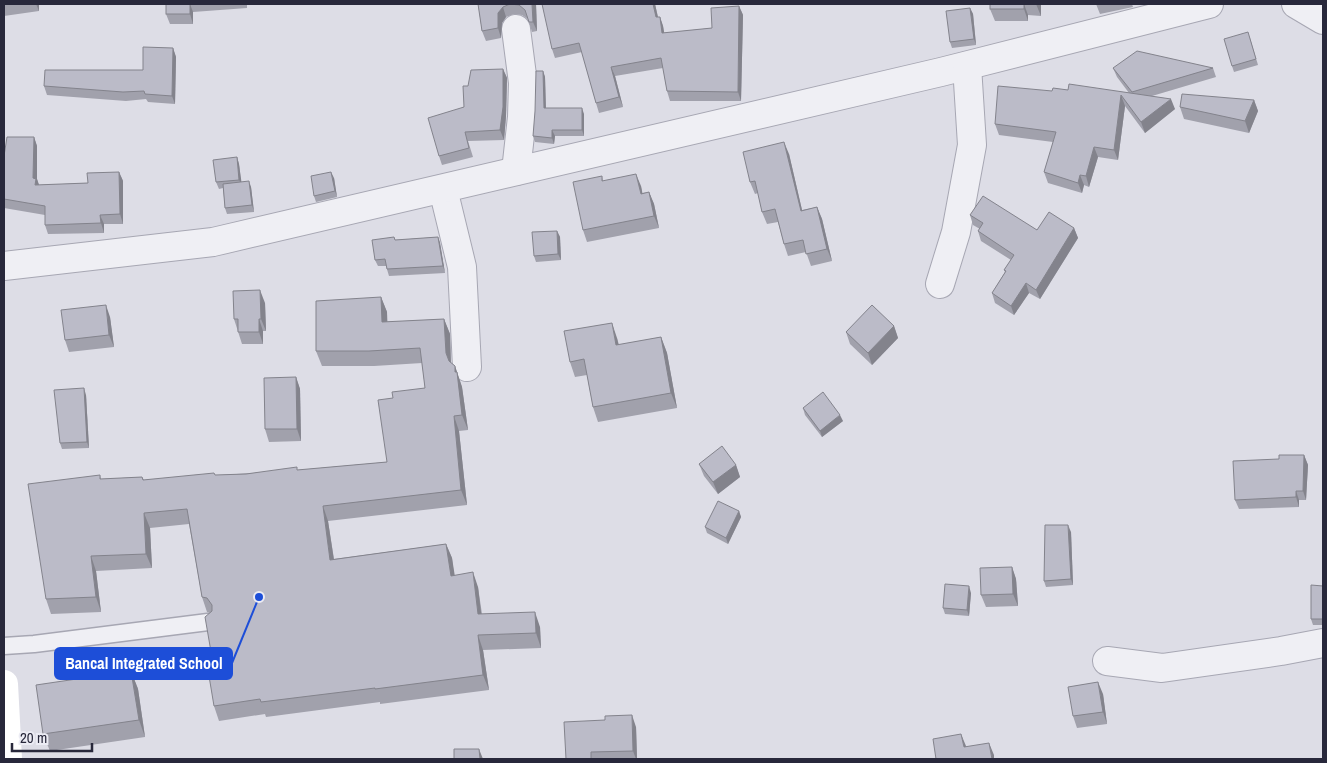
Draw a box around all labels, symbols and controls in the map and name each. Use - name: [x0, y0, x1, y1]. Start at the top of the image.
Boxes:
- callout: Bancal Integrated School: [55, 648, 232, 679]
- text: Bancal Integrated School: [65, 652, 223, 674]
- scale bar: [12, 720, 92, 752]
- text: 20 m: [20, 727, 47, 748]

